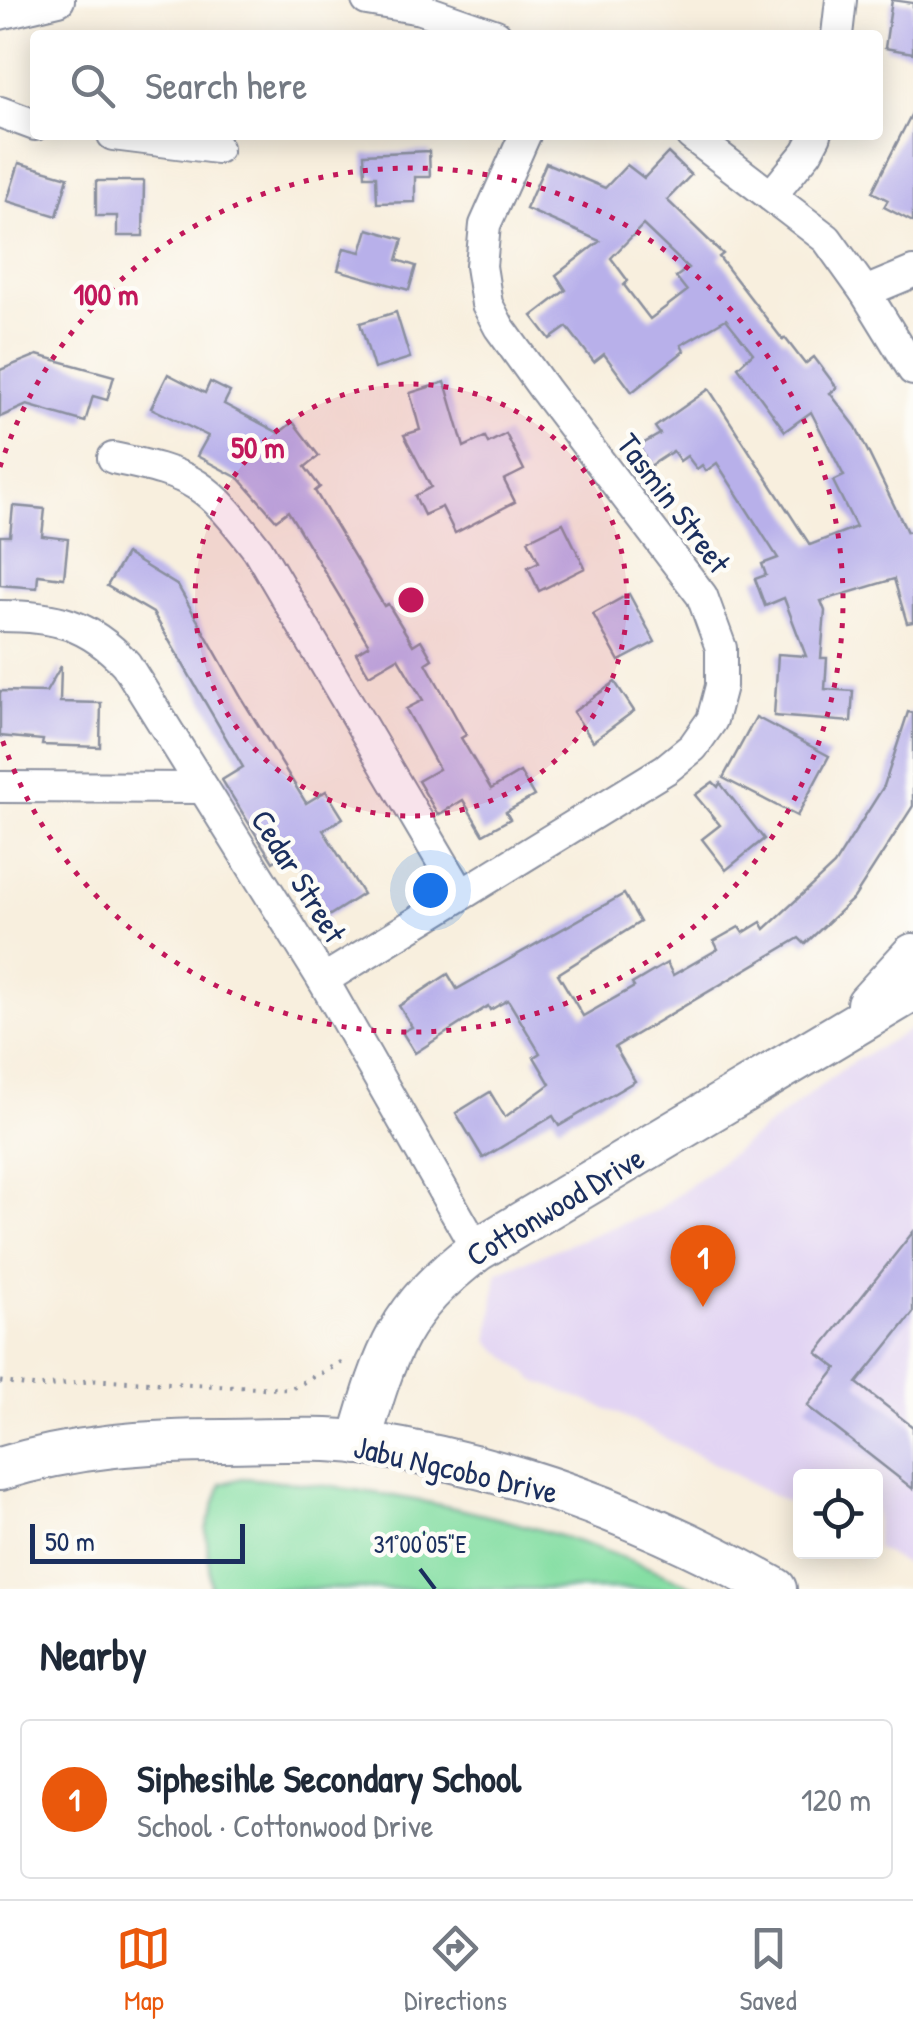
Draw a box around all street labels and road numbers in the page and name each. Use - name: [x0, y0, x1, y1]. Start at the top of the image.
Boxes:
- street label: Tasmin Street: [607, 424, 741, 583]
- street label: Cedar Street: [241, 801, 357, 952]
- street label: Cottonwood Drive: [458, 1136, 652, 1276]
- street label: Jabu Ngcobo Drive: [350, 1425, 562, 1513]

